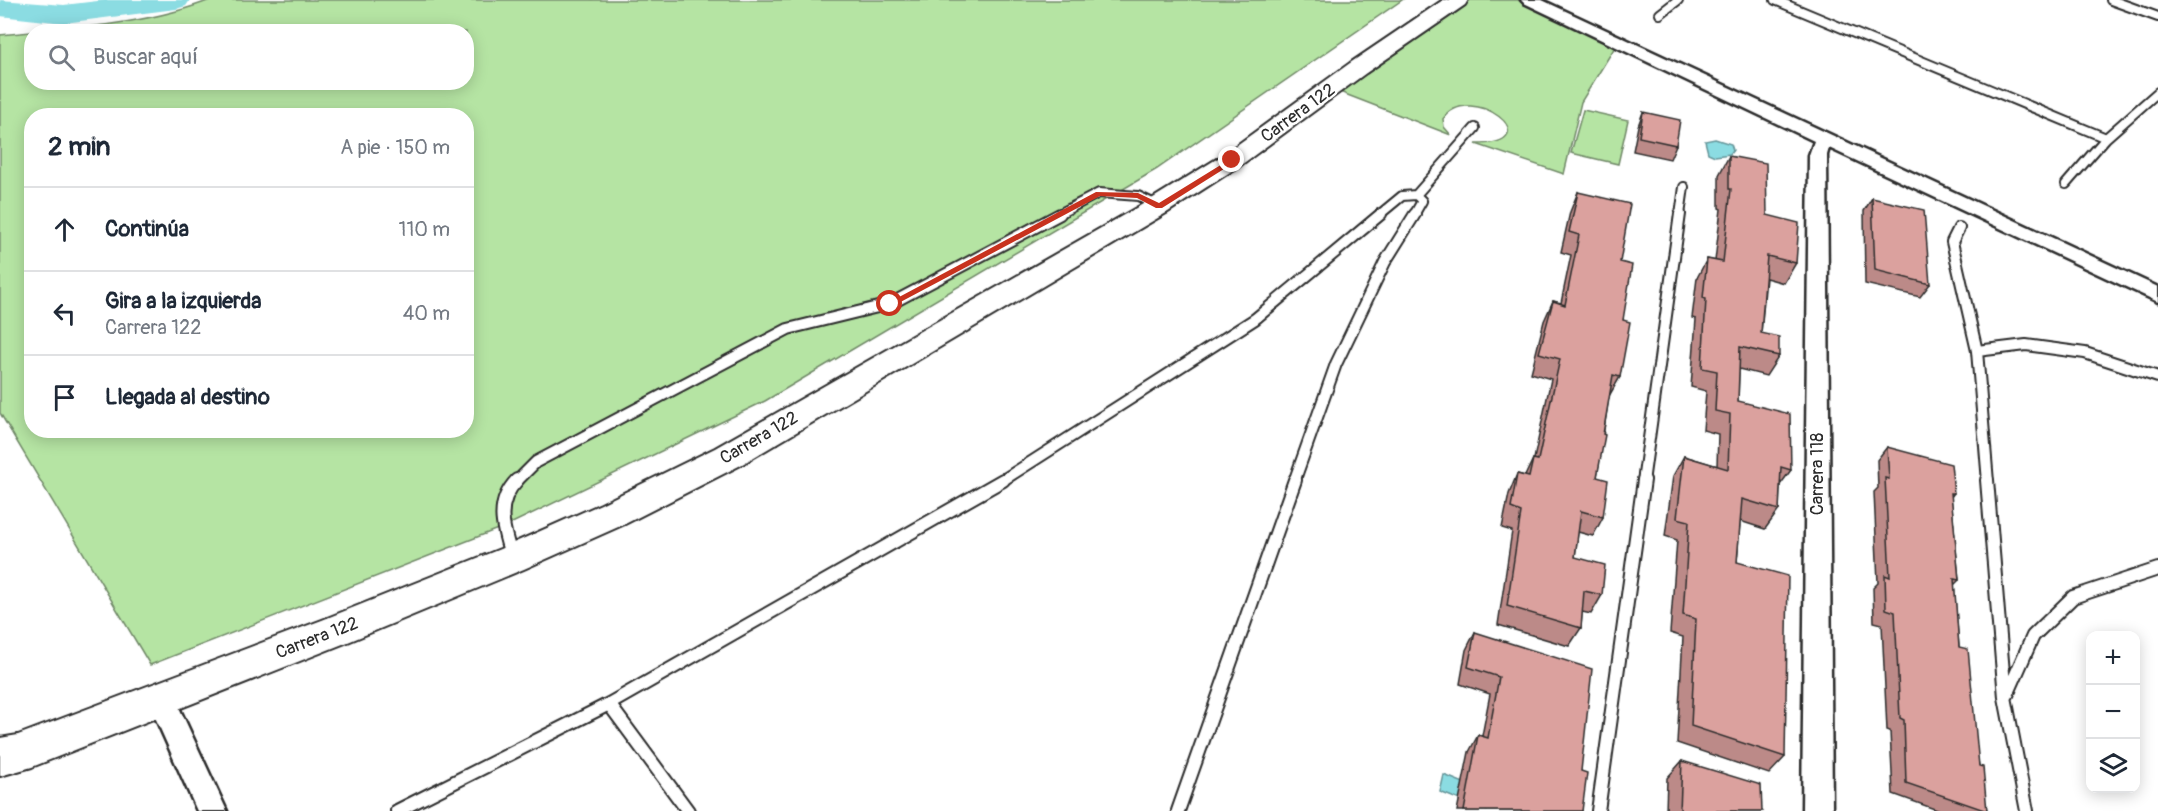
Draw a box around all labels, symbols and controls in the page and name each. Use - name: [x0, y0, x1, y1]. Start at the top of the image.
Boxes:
- search box: [24, 24, 474, 90]
- icon: search: [45, 41, 78, 74]
- text: Buscar aquí: [93, 43, 198, 71]
- street label: Carrera 122: [1256, 78, 1340, 148]
- text: 2 min: [48, 131, 110, 163]
- text: A pie · 150 m: [340, 135, 450, 160]
- route end: [1218, 146, 1244, 172]
- icon: ahead: [48, 213, 81, 246]
- text: Continúa: [105, 215, 189, 243]
- text: 110 m: [399, 217, 450, 242]
- text: Gira a la izquierda: [105, 287, 262, 315]
- route start: [876, 290, 902, 316]
- icon: left: [48, 297, 81, 330]
- text: 40 m: [403, 301, 450, 326]
- text: Carrera 122: [105, 315, 201, 340]
- icon: arrive: [48, 381, 81, 414]
- text: Llegada al destino: [105, 383, 270, 411]
- street label: Carrera 122: [716, 406, 802, 470]
- street label: Carrera 118: [1806, 433, 1829, 515]
- street label: Carrera 122: [272, 612, 362, 664]
- map controls: [2086, 631, 2140, 793]
- button: +: [2086, 631, 2140, 685]
- button: −: [2086, 685, 2140, 739]
- button: layers: [2086, 739, 2140, 793]

